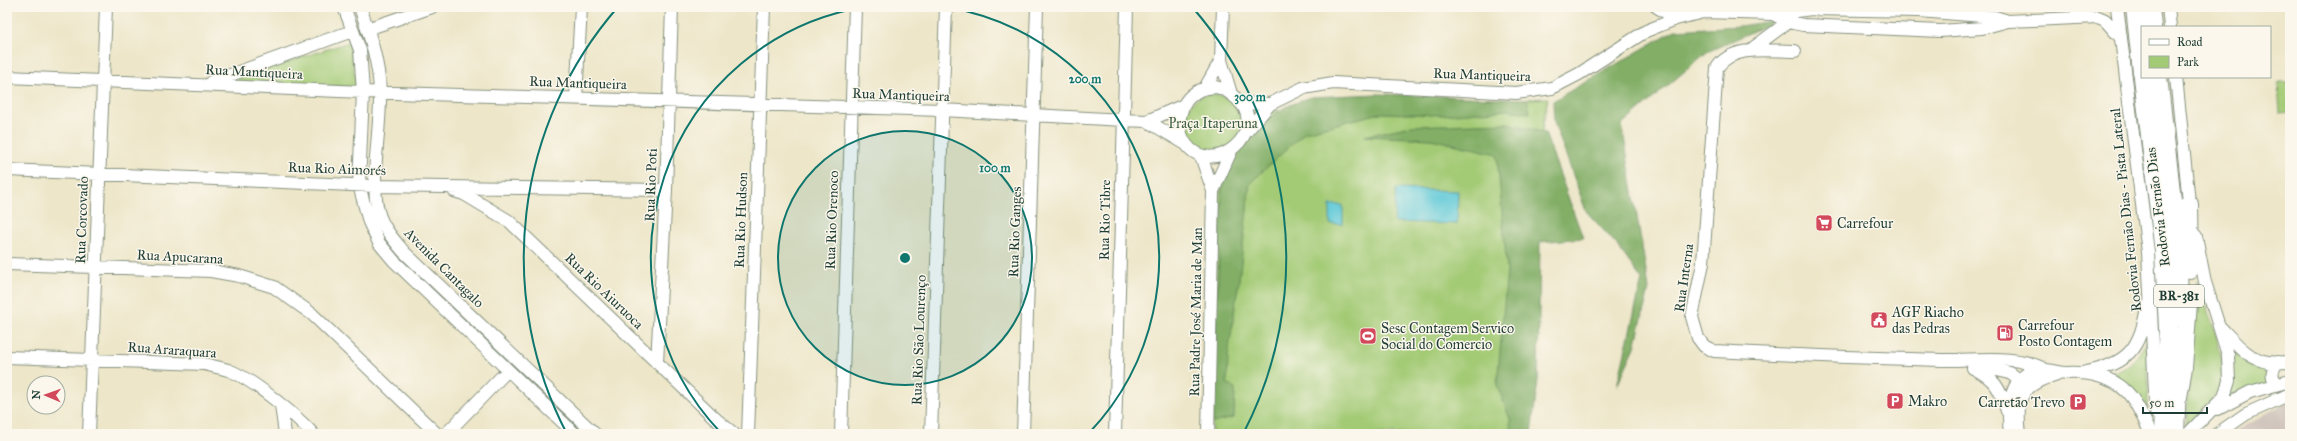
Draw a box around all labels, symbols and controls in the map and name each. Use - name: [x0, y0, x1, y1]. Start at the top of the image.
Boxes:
- legend: [2141, 26, 2271, 78]
- text: Road: [2177, 35, 2203, 49]
- text: Park: [2177, 55, 2199, 69]
- street label: Rua Mantiqueira: [205, 61, 303, 84]
- street label: Rua Mantiqueira: [1433, 65, 1531, 86]
- text: 200 m: [1069, 72, 1102, 86]
- street label: Rua Mantiqueira: [529, 73, 627, 94]
- street label: Rua Mantiqueira: [852, 85, 950, 106]
- text: 300 m: [1234, 90, 1267, 105]
- street label: Rodovia Fernão Dias - Pista Lateral: [2107, 107, 2145, 313]
- park label: Praça Itaperuna: [1168, 115, 1258, 132]
- street label: Rodovia Fernão Dias: [2142, 146, 2174, 268]
- street label: Rua Rio Poti: [641, 148, 661, 222]
- street label: Rua Rio Aimorés: [288, 159, 386, 179]
- text: 100 m: [979, 161, 1012, 175]
- street label: Rua Rio Orenoco: [822, 170, 842, 270]
- street label: Rua Rio Hudson: [731, 171, 751, 268]
- street label: Rua Corcovado: [72, 176, 92, 264]
- street label: Rua Rio Tibre: [1096, 179, 1114, 261]
- street label: Rua Rio Ganges: [1005, 186, 1025, 278]
- supermarket icon: Carrefour: [1814, 213, 1834, 233]
- place label: Carrefour: [1837, 215, 1894, 232]
- street label: Avenida Cantagalo: [400, 224, 487, 311]
- street label: Rua Padre José Maria de Man: [1186, 227, 1207, 397]
- street label: Rua Interna: [1671, 242, 1697, 313]
- street label: Rua Apucarana: [136, 246, 224, 268]
- street label: Rua Rio Aiuruoca: [561, 249, 647, 333]
- centre of rings: [898, 251, 912, 265]
- street label: Rua Rio São Lourenço: [908, 274, 930, 406]
- road number: BR-381: [2154, 285, 2204, 307]
- place label: AGF Riacho das Pedras: [1891, 304, 1964, 337]
- public building icon: AGF Riacho das Pedras: [1869, 310, 1889, 330]
- place label: Carrefour Posto Contagem: [2018, 317, 2113, 350]
- place label: Sesc Contagem Servico Social do Comercio: [1381, 320, 1514, 353]
- fuel station icon: Carrefour Posto Contagem: [1995, 323, 2015, 343]
- sports icon: Sesc Contagem Servico Social do Comercio: [1358, 326, 1378, 346]
- street label: Rua Araraquara: [127, 338, 217, 363]
- north arrow: [26, 375, 66, 415]
- text: N: [30, 389, 43, 400]
- scale bar: [2143, 389, 2207, 415]
- parking icon: Makro: [1885, 391, 1905, 411]
- parking icon: Carretão Trevo: [2068, 392, 2088, 412]
- place label: Makro: [1908, 393, 1947, 410]
- place label: Carretão Trevo: [1978, 394, 2065, 411]
- text: 50 m: [2149, 396, 2174, 410]

